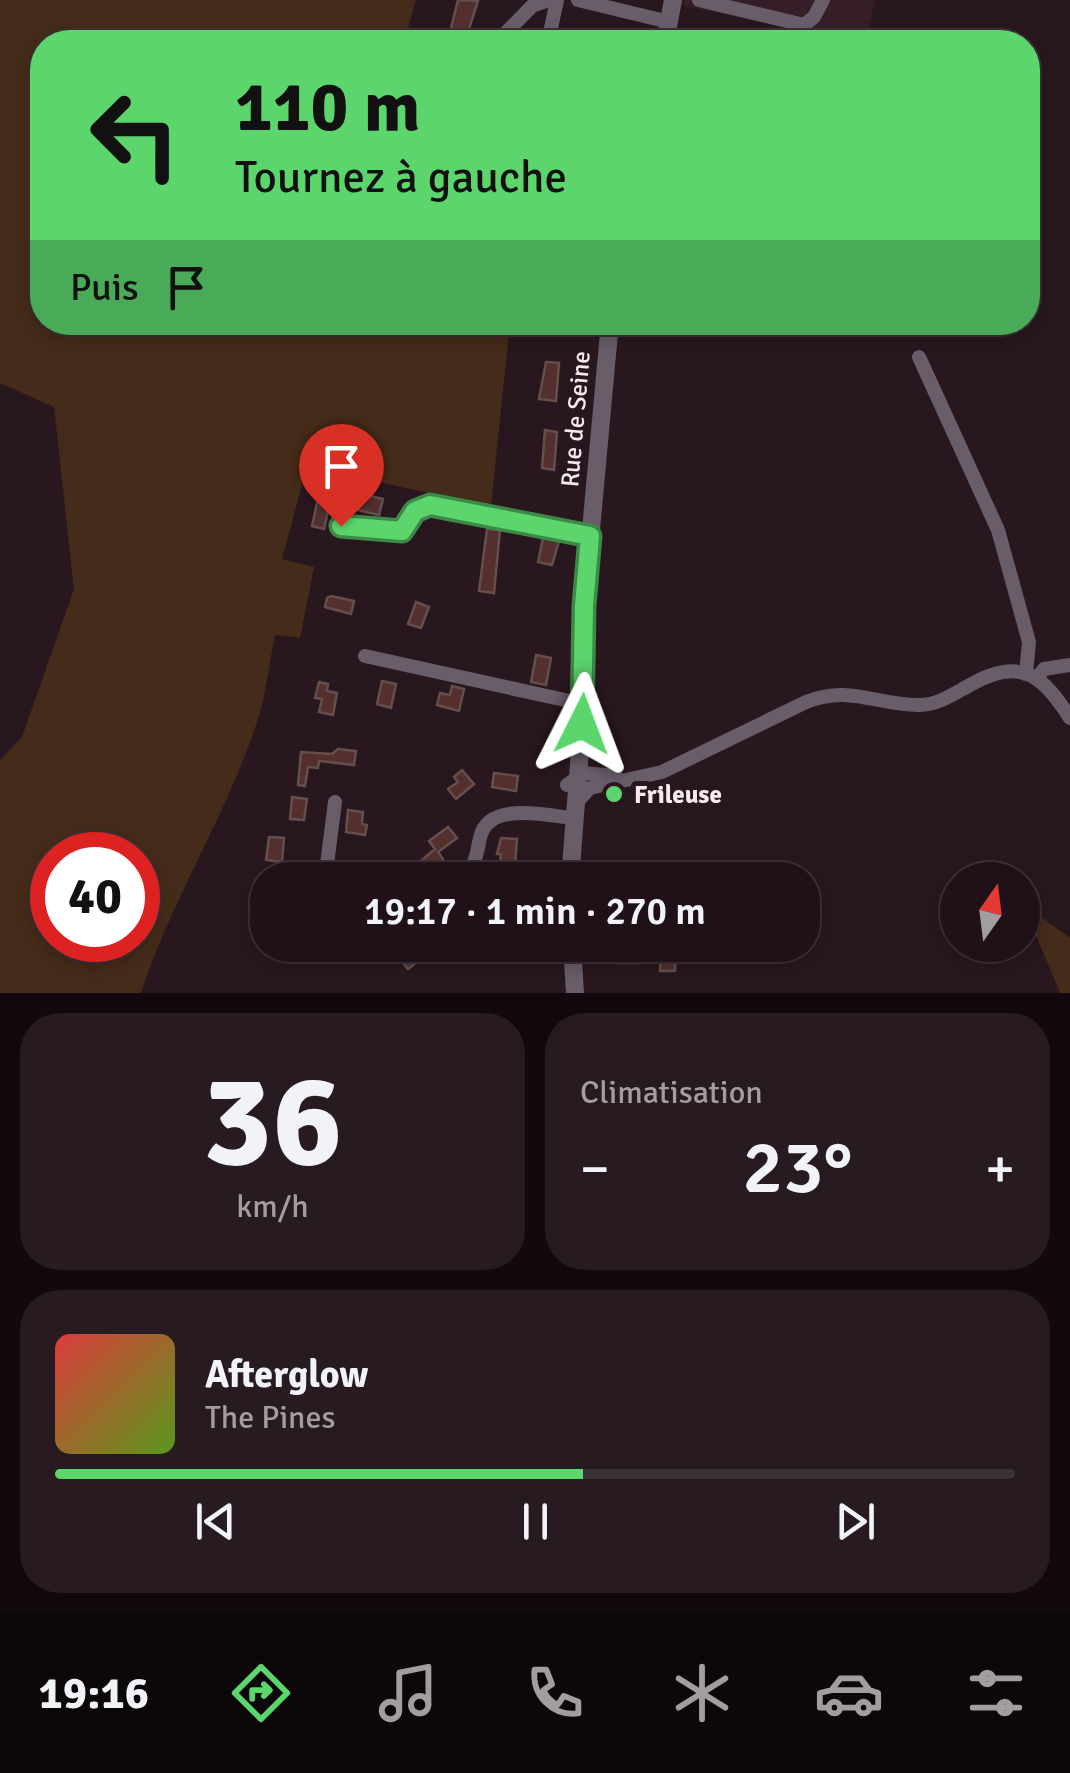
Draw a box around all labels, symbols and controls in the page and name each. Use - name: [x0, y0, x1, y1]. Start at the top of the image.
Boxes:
- text: 110 m: [235, 64, 420, 150]
- icon: left: [70, 70, 200, 200]
- text: Tournez à gauche: [235, 150, 567, 205]
- icon: arrive: [159, 260, 214, 315]
- text: Puis: [70, 264, 139, 311]
- street label: Rue de Seine: [554, 350, 597, 488]
- pin: [299, 424, 384, 527]
- icon: arrive: [314, 439, 369, 494]
- position arrow: [530, 672, 634, 776]
- place label: Frileuse: [634, 779, 722, 810]
- marker: Frileuse: [603, 783, 625, 805]
- speed limit sign: 40: [30, 832, 160, 962]
- north arrow: [940, 862, 1040, 962]
- map controls: [940, 862, 1040, 962]
- text: 19:17 · 1 min · 270 m: [364, 888, 706, 935]
- text: 36: [202, 1042, 343, 1202]
- text: Climatisation: [580, 1073, 763, 1112]
- text: 23°: [743, 1121, 852, 1214]
- text: −: [580, 1135, 610, 1203]
- text: +: [985, 1135, 1015, 1203]
- text: km/h: [236, 1187, 309, 1226]
- text: Afterglow: [205, 1351, 368, 1398]
- text: The Pines: [205, 1398, 336, 1437]
- icon: previous: [188, 1494, 243, 1549]
- icon: pause: [508, 1494, 563, 1549]
- icon: next: [828, 1494, 883, 1549]
- icon: directions: [226, 1658, 296, 1728]
- icon: music: [373, 1658, 443, 1728]
- icon: phone: [520, 1658, 590, 1728]
- icon: climate: [667, 1658, 737, 1728]
- icon: car: [814, 1658, 884, 1728]
- icon: filters: [961, 1658, 1031, 1728]
- text: 19:16: [39, 1666, 149, 1721]

